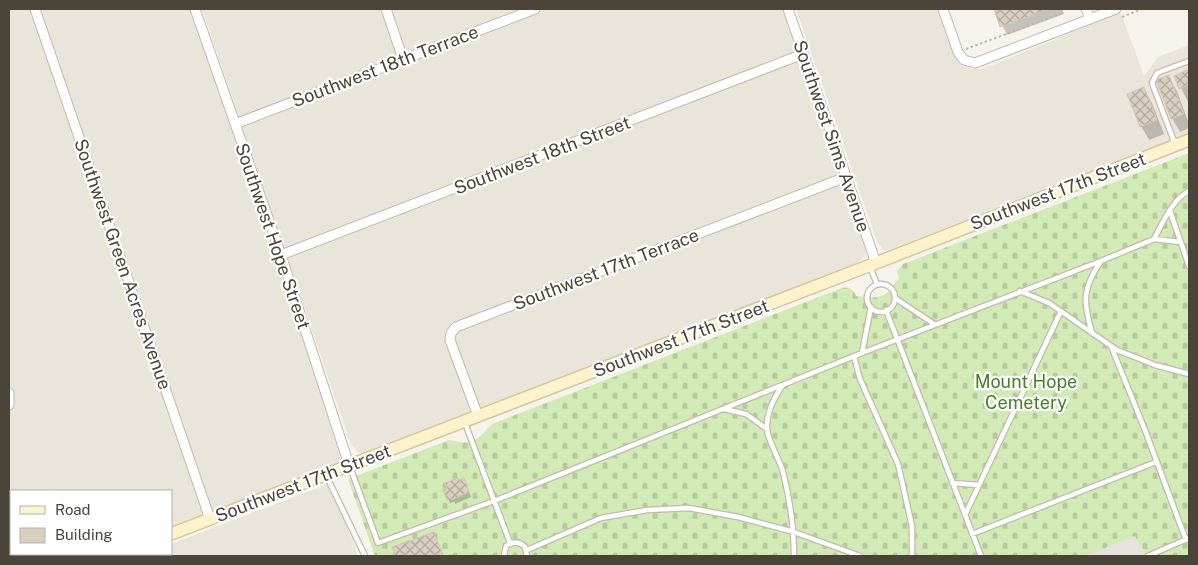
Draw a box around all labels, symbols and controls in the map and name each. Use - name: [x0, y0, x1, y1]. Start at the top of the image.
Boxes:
- street label: Southwest 18th Terrace: [289, 21, 481, 111]
- street label: Southwest Sims Avenue: [789, 37, 875, 235]
- street label: Southwest 18th Street: [451, 112, 633, 198]
- street label: Southwest Green Acres Avenue: [70, 136, 176, 392]
- street label: Southwest Hope Street: [231, 140, 315, 332]
- street label: Southwest 17th Street: [967, 148, 1149, 234]
- street label: Southwest 17th Terrace: [510, 224, 702, 314]
- street label: Southwest 17th Street: [590, 295, 772, 381]
- park label: Mount Hope Cemetery: [975, 371, 1077, 413]
- street label: Southwest 17th Street: [212, 440, 394, 526]
- legend: [10, 490, 172, 555]
- text: Road: [55, 501, 91, 518]
- text: Building: [55, 526, 113, 543]

